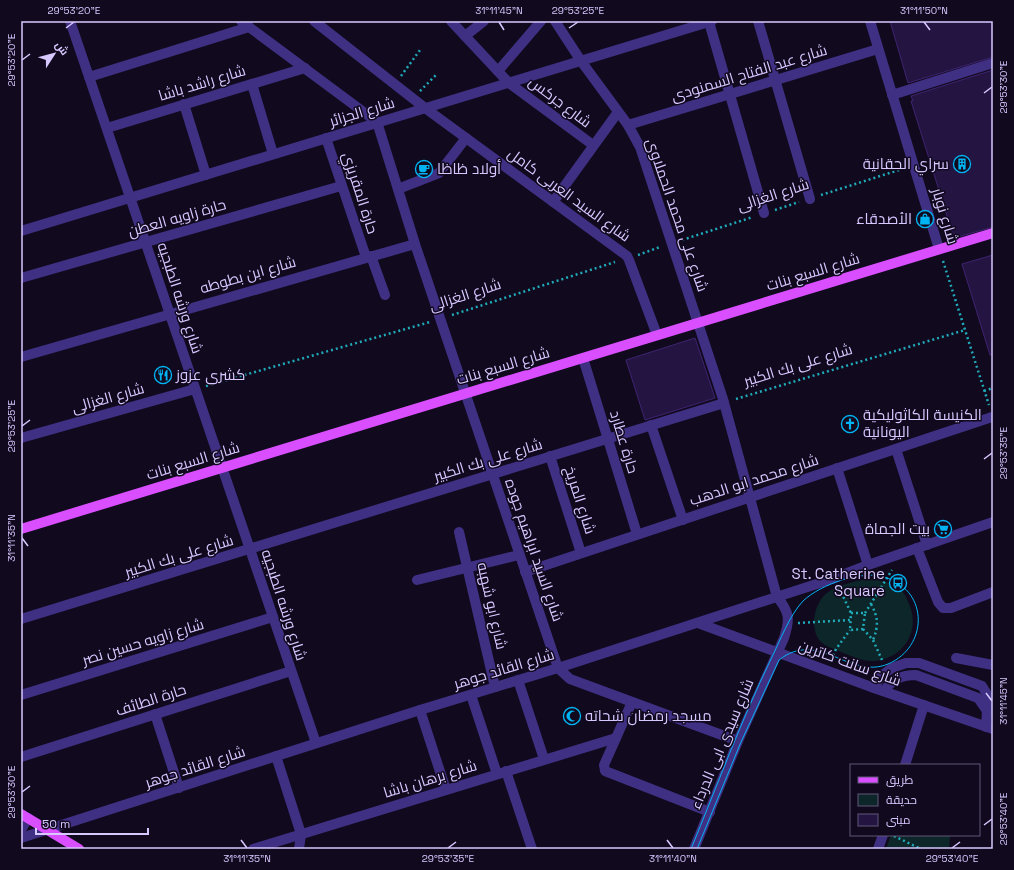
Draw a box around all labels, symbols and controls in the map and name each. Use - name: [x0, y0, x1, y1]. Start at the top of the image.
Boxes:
- text: 29°53'20"E: [48, 4, 101, 17]
- text: 31°11'45"N: [475, 4, 523, 17]
- text: 29°53'25"E: [552, 4, 605, 17]
- text: 31°11'50"N: [900, 4, 948, 17]
- text: 29°53'20"E: [5, 33, 18, 86]
- north arrow: [34, 34, 74, 74]
- text: ش: [52, 38, 72, 58]
- street label: شارع عبد الفتاح السمنودى: [669, 40, 830, 107]
- street label: شارع راشد باشا: [156, 60, 248, 107]
- text: 29°53'30"E: [997, 60, 1010, 113]
- street label: شارع جركس: [524, 72, 595, 133]
- street label: شارع الجزائر: [326, 93, 397, 133]
- street label: شارع على محمد الحملاوى: [640, 136, 713, 295]
- street label: شارع السيد العربى كامل: [503, 144, 635, 247]
- street label: حارة المقريزي: [335, 150, 383, 237]
- place label: سراي الحقانية: [863, 154, 949, 176]
- building icon: سراي الحقانية: [952, 154, 972, 174]
- cafe icon: أولاد ظاظا: [414, 159, 434, 179]
- place label: أولاد ظاظا: [437, 159, 501, 178]
- street label: شارع الغزالى: [735, 174, 812, 217]
- street label: شارع نوبار: [926, 184, 963, 247]
- street label: حارة زاويه العطن: [125, 194, 229, 242]
- place label: الأصدقاء: [856, 209, 912, 228]
- shop icon: الأصدقاء: [915, 209, 935, 229]
- street label: شارع ورشه الطبجيه: [152, 240, 207, 357]
- street label: شارع السبع بنات: [764, 248, 862, 297]
- street label: شارع ابن بطوطه: [198, 252, 299, 299]
- street label: شارع الغزالى: [427, 274, 504, 317]
- street label: شارع على بك الكبير: [740, 339, 855, 392]
- street label: شارع السبع بنات: [454, 342, 552, 391]
- restaurant icon: كشرى عزوز: [153, 365, 173, 385]
- place label: كشرى عزوز: [175, 365, 245, 385]
- street label: شارع الغزالى: [69, 378, 147, 419]
- text: 29°53'25"E: [5, 399, 18, 452]
- place label: الكنيسة الكاثوليكية اليونانية: [863, 405, 982, 441]
- street label: حارة عطارد: [606, 408, 643, 476]
- church icon: الكنيسة الكاثوليكية اليونانية: [840, 414, 860, 434]
- text: 29°53'35"E: [997, 426, 1010, 479]
- street label: شارع على بك الكبير: [430, 434, 545, 487]
- street label: شارع السبع بنات: [144, 437, 242, 486]
- street label: شارع محمد ابو الدهب: [687, 450, 821, 511]
- street label: شارع المريخ: [559, 463, 600, 537]
- street label: شارع السيد ابراهيم جوده: [499, 476, 568, 624]
- text: 31°11'35"N: [5, 514, 18, 562]
- place label: بيت الجماة: [865, 519, 930, 538]
- supermarket icon: بيت الجماة: [933, 519, 953, 539]
- street label: شارع على بك الكبير: [121, 530, 236, 583]
- street label: شارع ورشه الطبجيه: [256, 547, 311, 664]
- street label: شارع ابو شهبه: [471, 560, 512, 652]
- place label: St. Catherine Square: [792, 564, 885, 600]
- bus stop icon: St. Catherine Square: [888, 573, 908, 593]
- street label: شارع زاويه حسين نصر: [79, 614, 207, 671]
- street label: شارع سانت كاترين: [796, 635, 904, 692]
- street label: شارع القائد جوهر: [450, 644, 557, 695]
- street label: شارع سيدى ابى الدرداء: [685, 676, 759, 813]
- text: 31°11'45"N: [997, 677, 1010, 725]
- street label: حارة الطائف: [113, 679, 188, 720]
- mosque icon: مسجد رمضان شحاته: [562, 706, 582, 726]
- place label: مسجد رمضان شحاته: [585, 706, 712, 726]
- street label: شارع القائد جوهر: [141, 741, 248, 794]
- street label: شارع برهان باشا: [381, 755, 480, 804]
- legend: [850, 764, 980, 836]
- text: 29°53'30"E: [5, 765, 18, 818]
- text: طريق: [886, 772, 914, 788]
- text: حديقة: [886, 792, 917, 808]
- text: 29°53'40"E: [997, 792, 1010, 845]
- scale bar: [36, 810, 148, 836]
- text: مبنى: [886, 812, 911, 828]
- text: 50 m: [42, 816, 70, 832]
- text: 31°11'35"N: [223, 852, 271, 865]
- text: 29°53'35"E: [422, 852, 475, 865]
- text: 31°11'40"N: [649, 852, 697, 865]
- text: 29°53'40"E: [926, 852, 979, 865]

